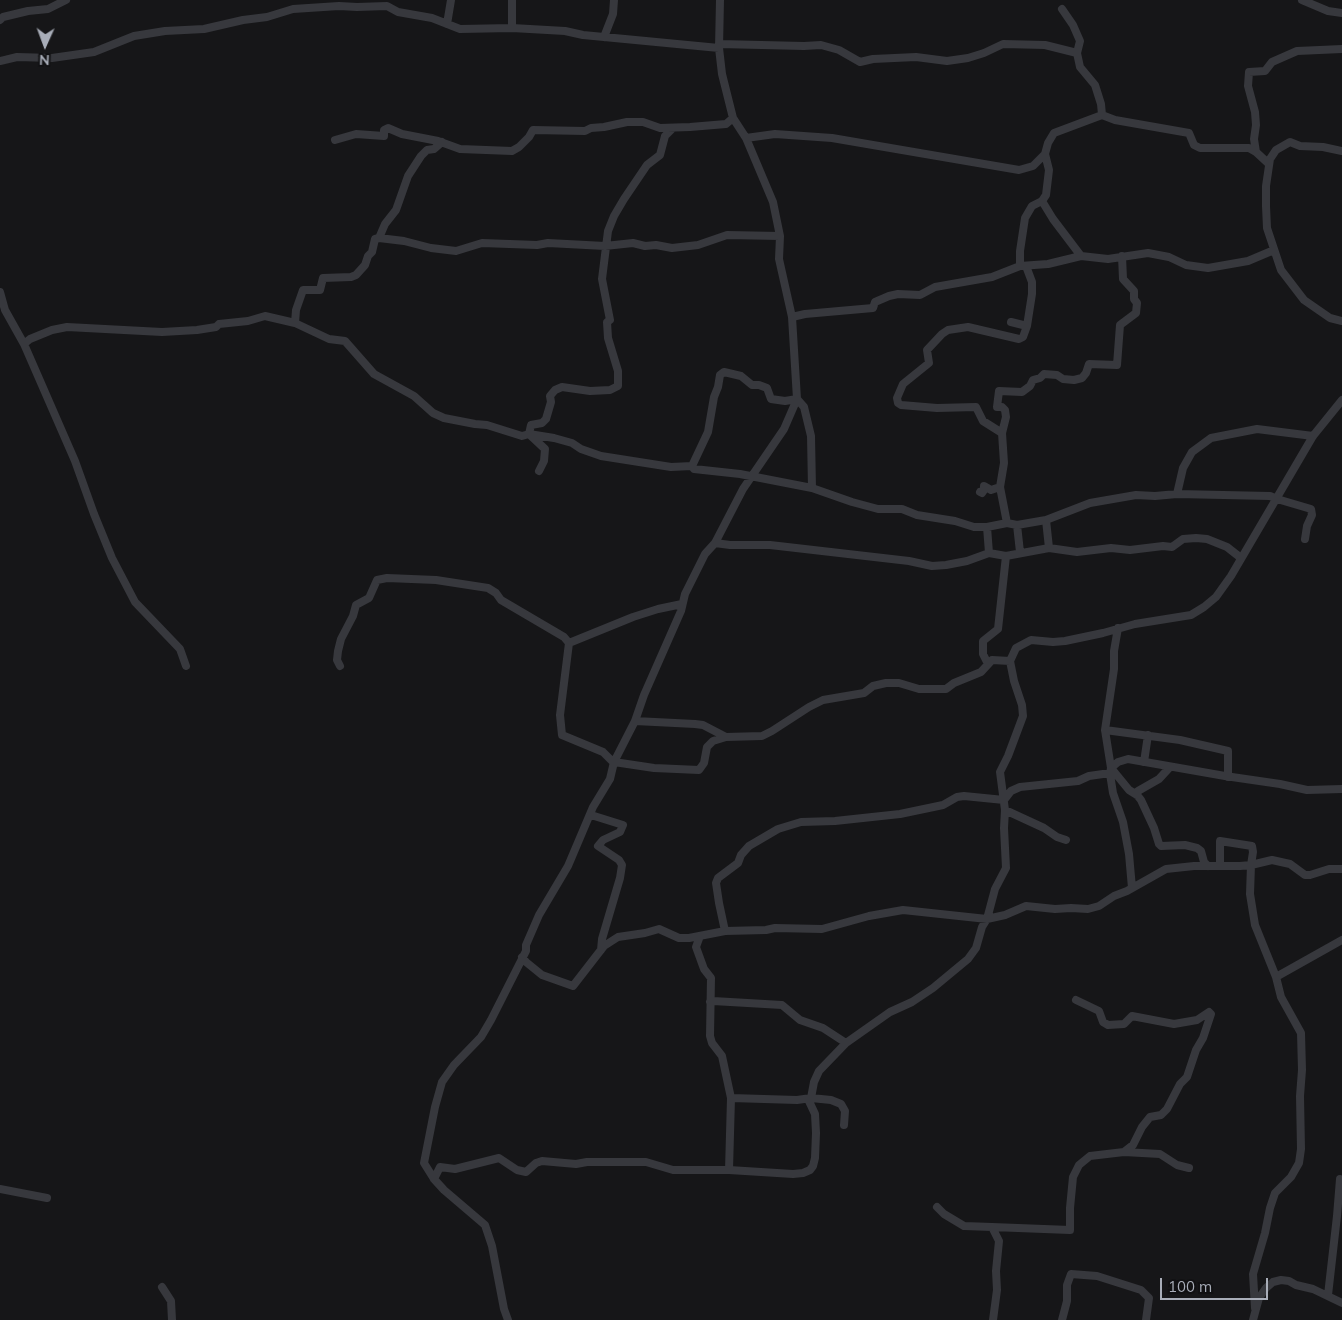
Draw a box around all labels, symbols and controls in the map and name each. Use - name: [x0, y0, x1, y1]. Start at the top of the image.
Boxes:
- north arrow: [20, 20, 70, 70]
- text: N: [39, 51, 50, 69]
- scale bar: [1162, 1268, 1270, 1300]
- text: 100 m: [1168, 1277, 1212, 1296]

